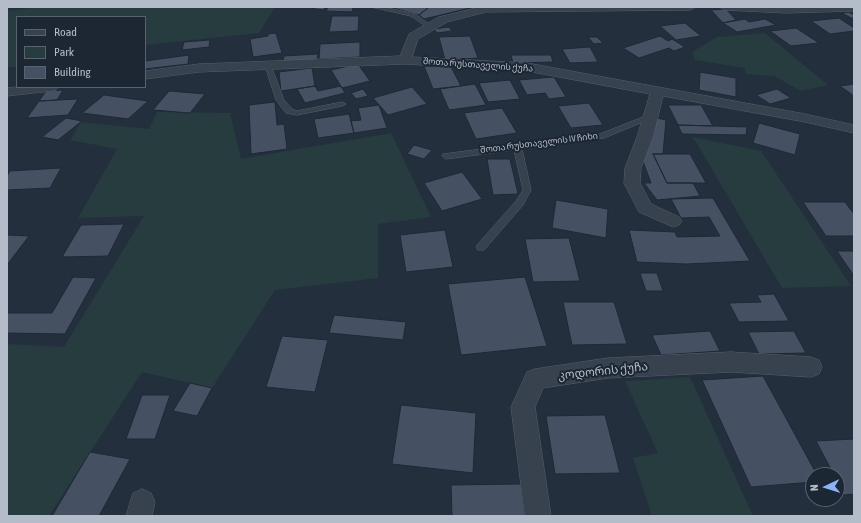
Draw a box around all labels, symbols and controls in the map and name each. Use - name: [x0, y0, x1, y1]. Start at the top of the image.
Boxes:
- legend: [16, 16, 146, 88]
- text: Road: [54, 25, 77, 39]
- text: Park: [54, 45, 74, 59]
- street label: შოთა რუსთაველის ქუჩა: [422, 56, 534, 74]
- text: Building: [54, 65, 91, 79]
- street label: შოთა რუსთაველის IV ჩიხი: [479, 130, 599, 156]
- street label: კოდორის ქუჩა: [557, 359, 649, 383]
- north arrow: [805, 467, 845, 507]
- text: N: [808, 484, 820, 491]

